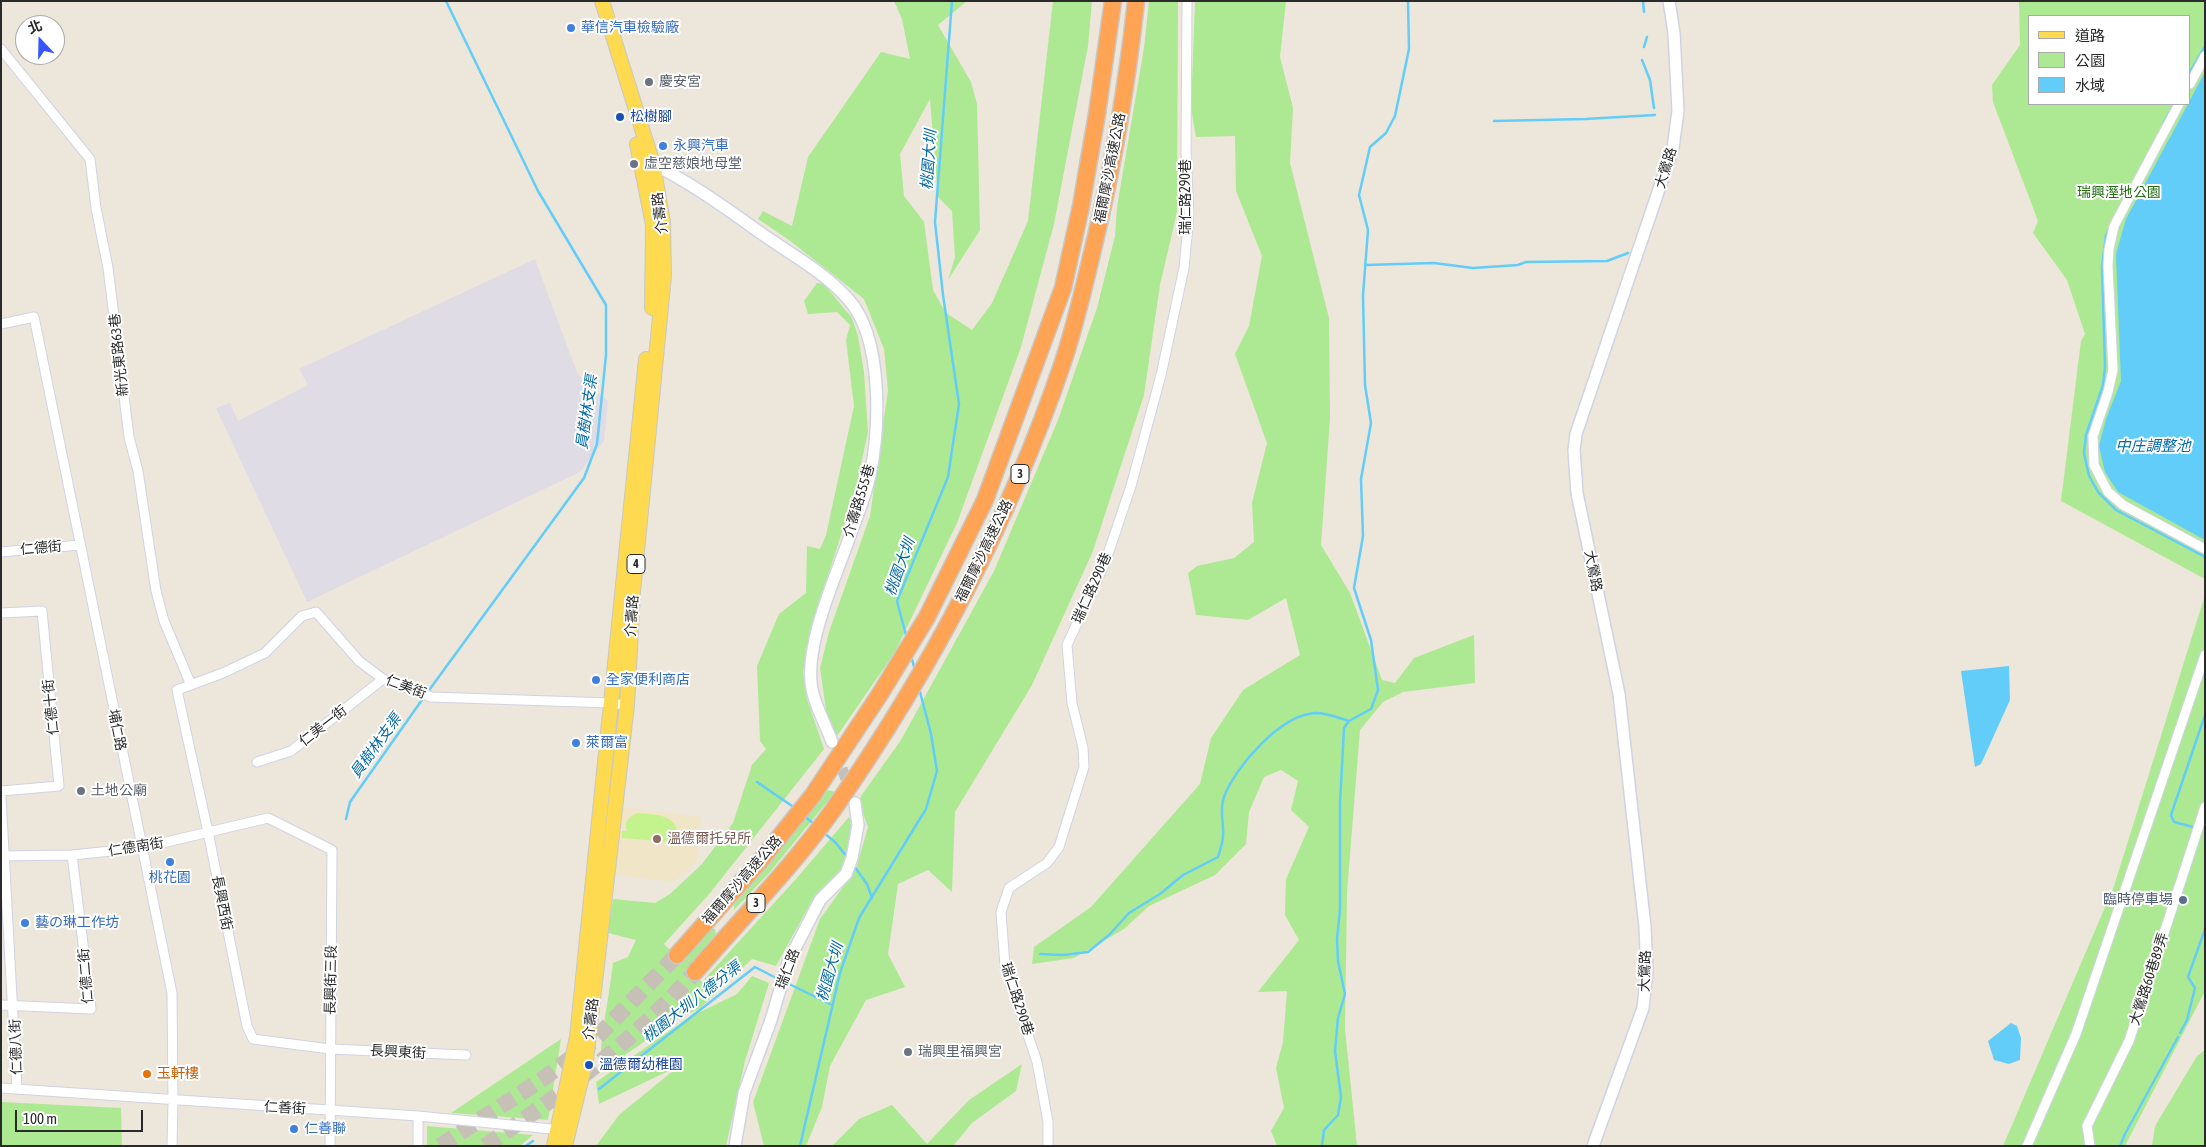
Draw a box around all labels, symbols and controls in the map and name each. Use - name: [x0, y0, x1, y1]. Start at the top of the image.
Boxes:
- north arrow: [15, 15, 65, 65]
- legend: [2028, 15, 2191, 105]
- text: 北: [26, 17, 44, 37]
- place label: 華信汽車檢驗廠: [581, 20, 679, 36]
- marker: 華信汽車檢驗廠: [565, 22, 577, 34]
- text: 道路: [2075, 27, 2105, 44]
- text: 公園: [2075, 52, 2105, 69]
- place label: 慶安宮: [659, 74, 701, 90]
- marker: 慶安宮: [643, 76, 655, 88]
- text: 水域: [2075, 77, 2105, 94]
- place label: 松樹腳: [630, 109, 672, 125]
- marker: 松樹腳: [614, 111, 626, 123]
- street label: 福爾摩沙高速公路: [1091, 111, 1129, 225]
- water label: 桃園大圳: [918, 129, 940, 191]
- place label: 永興汽車: [673, 138, 729, 154]
- marker: 永興汽車: [657, 140, 669, 152]
- street label: 大鶯路: [1652, 145, 1680, 191]
- place label: 虛空慈娘地母堂: [644, 156, 742, 172]
- marker: 虛空慈娘地母堂: [628, 158, 640, 170]
- street label: 瑞仁路290巷: [1178, 159, 1194, 235]
- park label: 瑞興溼地公園: [2077, 185, 2161, 201]
- street label: 介壽路: [649, 191, 671, 235]
- street label: 新光東路63巷: [106, 313, 132, 397]
- water label: 員樹林支渠: [573, 374, 601, 450]
- water label: 中庄調整池: [2116, 437, 2190, 455]
- street label: 介壽路555巷: [840, 462, 878, 540]
- road number: 3: [1011, 464, 1029, 484]
- street label: 福爾摩沙高速公路: [952, 497, 1016, 605]
- water label: 桃園大圳: [881, 536, 919, 598]
- street label: 仁德街: [19, 538, 63, 558]
- street label: 大鶯路: [1581, 549, 1605, 593]
- street label: 瑞仁路290巷: [1069, 550, 1115, 626]
- road number: 4: [627, 554, 645, 574]
- street label: 介壽路: [622, 594, 642, 638]
- street label: 仁美街: [383, 672, 429, 702]
- place label: 全家便利商店: [606, 672, 690, 688]
- marker: 全家便利商店: [590, 674, 602, 686]
- street label: 仁德十街: [40, 678, 62, 736]
- street label: 仁美一街: [296, 702, 350, 750]
- street label: 埔仁路: [105, 708, 129, 752]
- water label: 員樹林支渠: [347, 710, 405, 782]
- place label: 萊爾富: [586, 735, 628, 751]
- marker: 萊爾富: [570, 737, 582, 749]
- place label: 土地公廟: [91, 783, 147, 799]
- marker: 土地公廟: [75, 785, 87, 797]
- place label: 溫德爾托兒所: [667, 831, 751, 847]
- street label: 福爾摩沙高速公路: [699, 832, 785, 928]
- marker: 溫德爾托兒所: [651, 833, 663, 845]
- street label: 仁德南街: [107, 834, 165, 860]
- marker: 桃花園: [164, 856, 176, 868]
- place label: 桃花園: [149, 870, 191, 886]
- street label: 長興西街: [208, 874, 236, 932]
- place label: 臨時停車場: [2103, 892, 2173, 908]
- road number: 3: [747, 894, 765, 912]
- marker: 臨時停車場: [2177, 894, 2189, 906]
- place label: 藝の琳工作坊: [35, 915, 119, 931]
- marker: 藝の琳工作坊: [19, 917, 31, 929]
- street label: 大鶯路60巷89弄: [2126, 931, 2172, 1027]
- water label: 桃園大圳: [813, 941, 847, 1003]
- street label: 長興街三段: [322, 945, 340, 1015]
- street label: 瑞仁路: [773, 946, 803, 992]
- street label: 仁德二街: [75, 947, 97, 1005]
- street label: 大鶯路: [1636, 950, 1654, 992]
- water label: 桃園大圳八德分渠: [639, 958, 745, 1046]
- street label: 瑞仁路290巷: [997, 960, 1037, 1038]
- street label: 介壽路: [580, 997, 602, 1041]
- street label: 仁德八街: [7, 1019, 25, 1075]
- street label: 長興東街: [370, 1042, 426, 1062]
- place label: 瑞興里福興宮: [918, 1044, 1002, 1060]
- marker: 瑞興里福興宮: [902, 1046, 914, 1058]
- place label: 溫德爾幼稚園: [599, 1057, 683, 1073]
- marker: 溫德爾幼稚園: [583, 1059, 595, 1071]
- place label: 玉軒樓: [157, 1066, 199, 1082]
- marker: 玉軒樓: [141, 1068, 153, 1080]
- street label: 仁善街: [264, 1099, 306, 1117]
- scale bar: [18, 1100, 145, 1132]
- text: 100 m: [23, 1110, 57, 1127]
- place label: 仁善聯: [304, 1121, 346, 1137]
- marker: 仁善聯: [288, 1123, 300, 1135]

